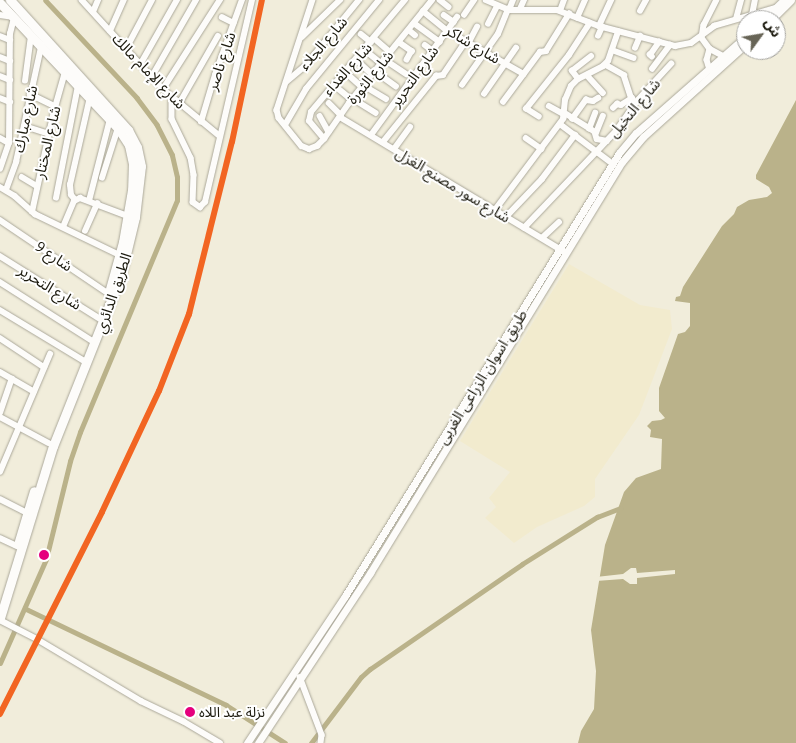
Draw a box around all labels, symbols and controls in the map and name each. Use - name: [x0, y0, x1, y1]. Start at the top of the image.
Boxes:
- north arrow: [736, 10, 786, 60]
- street label: شارع الجلاء: [295, 13, 351, 73]
- text: ش: [761, 15, 785, 40]
- street label: شارع شاكر: [442, 21, 504, 67]
- street label: شارع ناصر: [203, 29, 239, 93]
- street label: شارع الإمام مالك: [109, 30, 189, 112]
- street label: شارع الفداء: [318, 39, 376, 99]
- street label: شارع التحرير: [386, 42, 442, 110]
- street label: شارع الثورة: [343, 47, 397, 107]
- street label: شارع النخيل: [604, 75, 664, 141]
- street label: شارع مبارك: [9, 84, 41, 154]
- street label: شارع المختار: [30, 104, 64, 180]
- street label: شارع سور مصنع الغزل: [392, 144, 514, 226]
- street label: شارع 9: [32, 237, 76, 275]
- street label: الطريق الدائري: [91, 250, 135, 336]
- street label: شارع التحرير: [15, 261, 85, 313]
- street label: طريق اسوان الزراعى الغربى: [433, 306, 531, 448]
- unlabelled marker: [39, 550, 49, 560]
- place label: نزلة عبد اللاه: [199, 704, 265, 720]
- marker: نزلة عبد اللاه: [185, 707, 195, 717]

